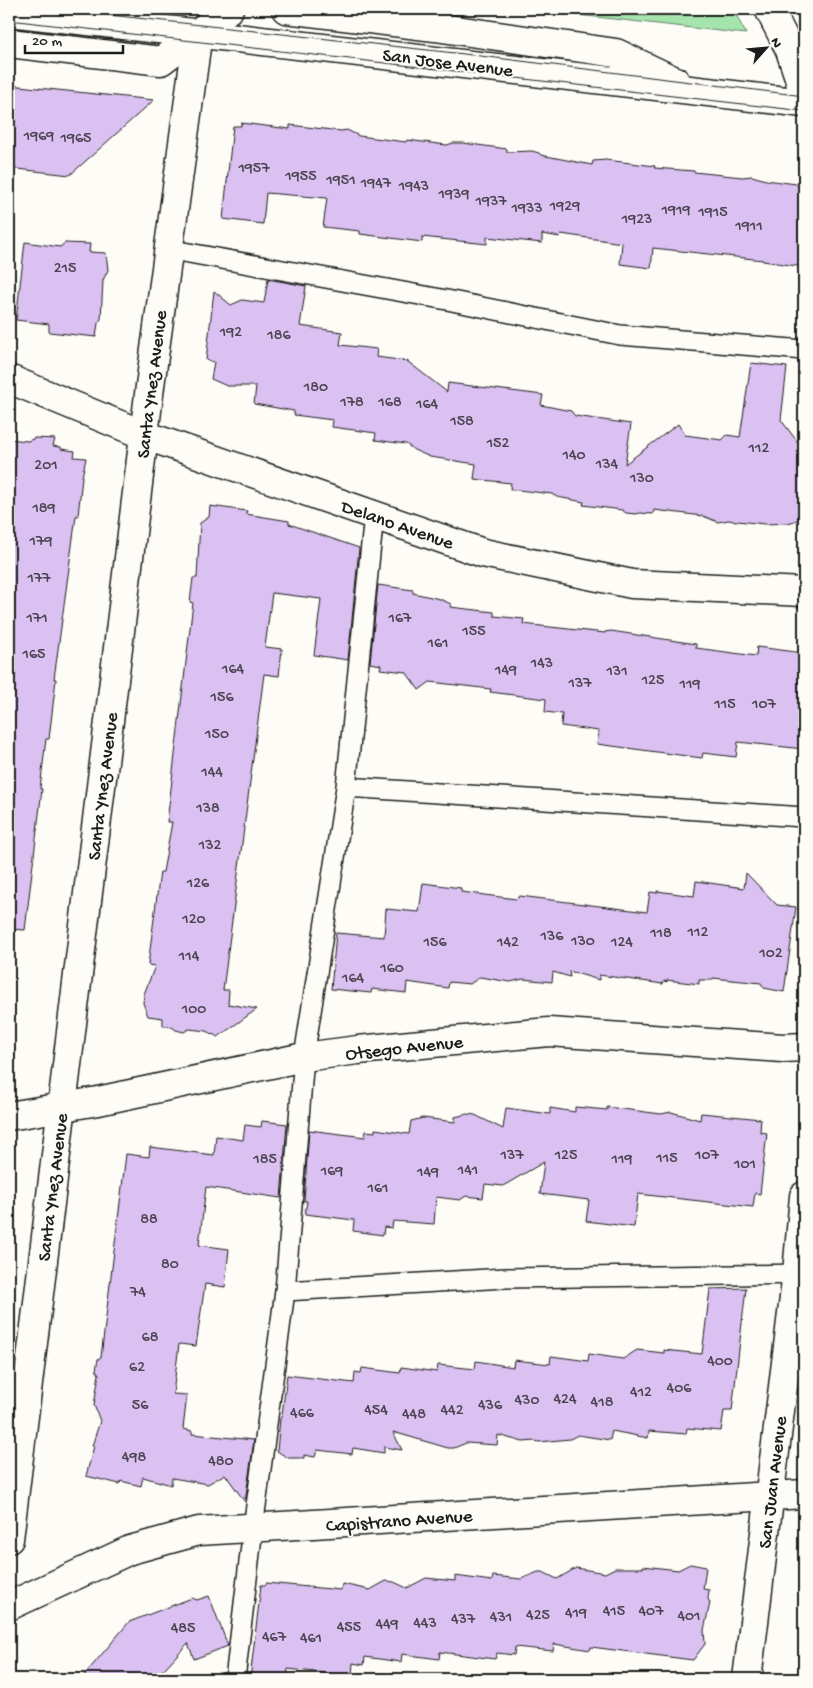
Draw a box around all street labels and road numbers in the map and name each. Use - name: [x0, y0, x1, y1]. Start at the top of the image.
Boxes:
- street label: San Jose Avenue: [381, 45, 514, 84]
- street label: Santa Ynez Avenue: [133, 309, 174, 460]
- street label: Delano Avenue: [336, 496, 456, 556]
- street label: Santa Ynez Avenue: [84, 711, 125, 862]
- street label: Otsego Avenue: [344, 1032, 465, 1067]
- street label: Santa Ynez Avenue: [34, 1112, 75, 1263]
- street label: San Juan Avenue: [755, 1415, 794, 1550]
- street label: Capistrano Avenue: [325, 1506, 473, 1539]

